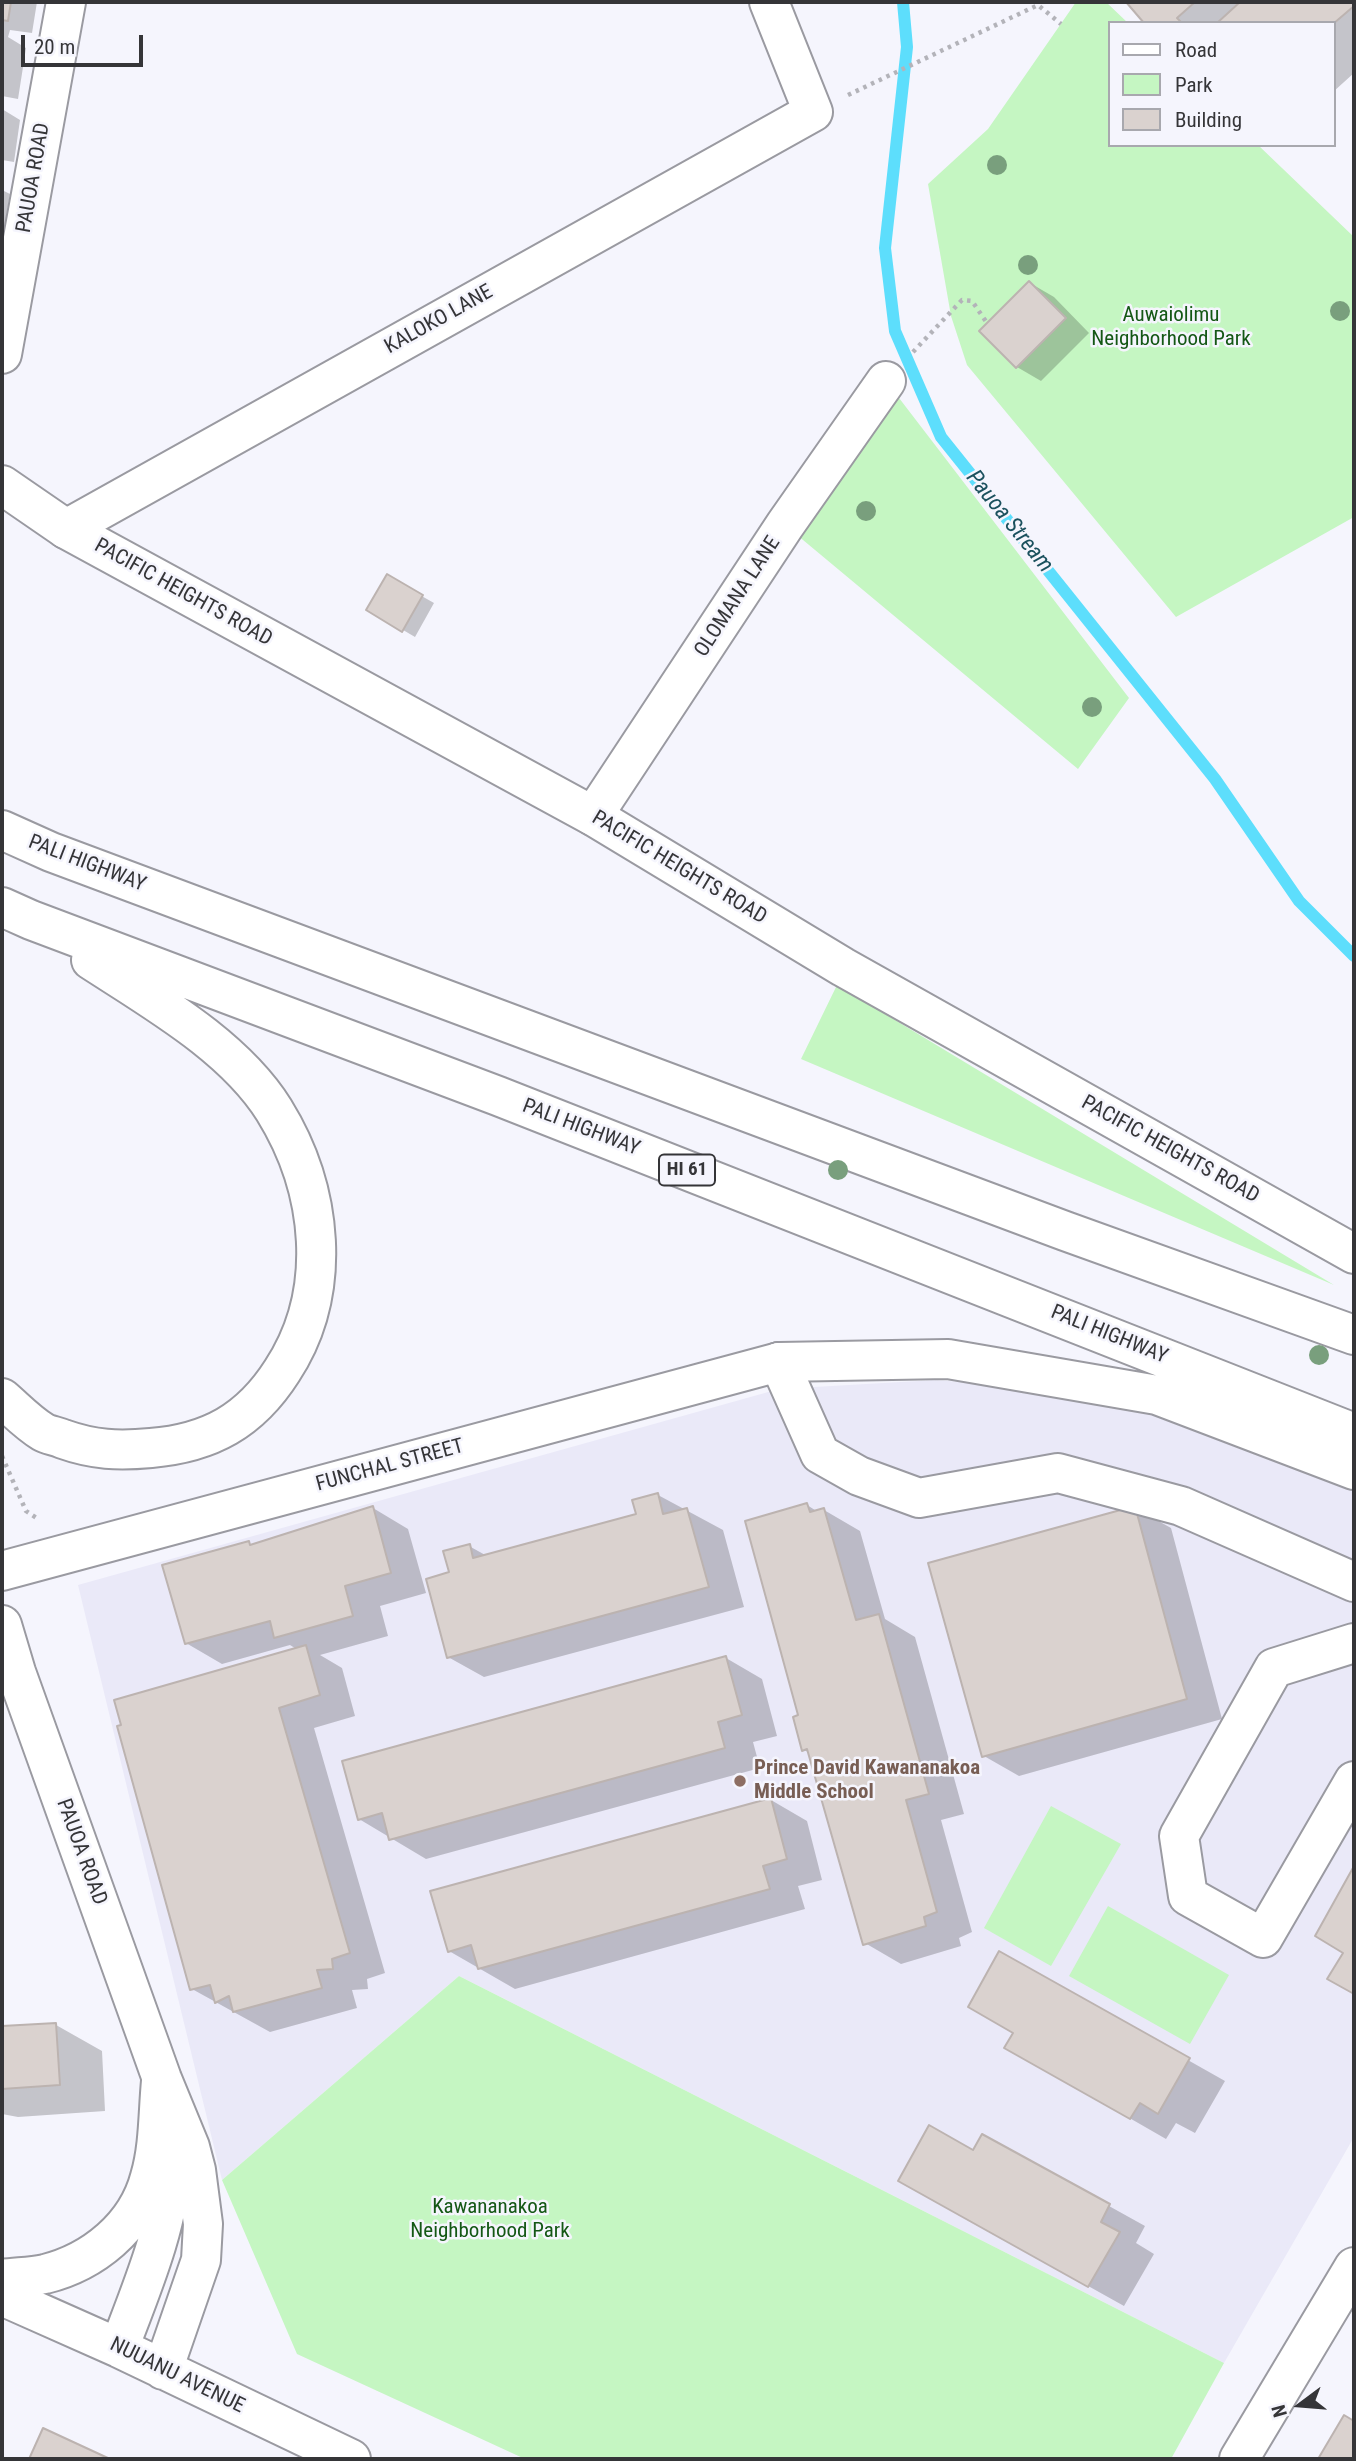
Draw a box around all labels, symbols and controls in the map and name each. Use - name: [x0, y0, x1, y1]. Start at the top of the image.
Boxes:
- scale bar: [24, 21, 147, 65]
- legend: [1108, 21, 1335, 147]
- text: 20 m: [34, 35, 75, 59]
- text: Road: [1175, 38, 1217, 62]
- text: Park: [1175, 73, 1212, 97]
- text: Building: [1175, 108, 1242, 132]
- street label: PAUOA ROAD: [12, 121, 56, 235]
- street label: KALOKO LANE: [380, 280, 498, 360]
- park label: Auwaiolimu Neighborhood Park: [1091, 303, 1251, 353]
- water label: Pauoa Stream: [959, 465, 1059, 579]
- street label: OLOMANA LANE: [690, 532, 786, 662]
- street label: PACIFIC HEIGHTS ROAD: [90, 534, 276, 652]
- street label: PACIFIC HEIGHTS ROAD: [587, 806, 771, 930]
- street label: PALI HIGHWAY: [25, 830, 149, 898]
- street label: PACIFIC HEIGHTS ROAD: [1077, 1091, 1263, 1209]
- street label: PALI HIGHWAY: [519, 1094, 643, 1162]
- road number: HI 61: [659, 1154, 715, 1186]
- street label: PALI HIGHWAY: [1047, 1300, 1171, 1370]
- street label: FUNCHAL STREET: [313, 1434, 467, 1498]
- place label: Prince David Kawananakoa Middle School: [754, 1756, 980, 1806]
- marker: Prince David Kawananakoa Middle School: [732, 1773, 748, 1789]
- street label: PAUOA ROAD: [50, 1796, 112, 1908]
- park label: Kawananakoa Neighborhood Park: [410, 2195, 570, 2245]
- street label: NUUANU AVENUE: [106, 2333, 248, 2419]
- north arrow: [1265, 2370, 1335, 2440]
- text: N: [1267, 2402, 1292, 2420]

